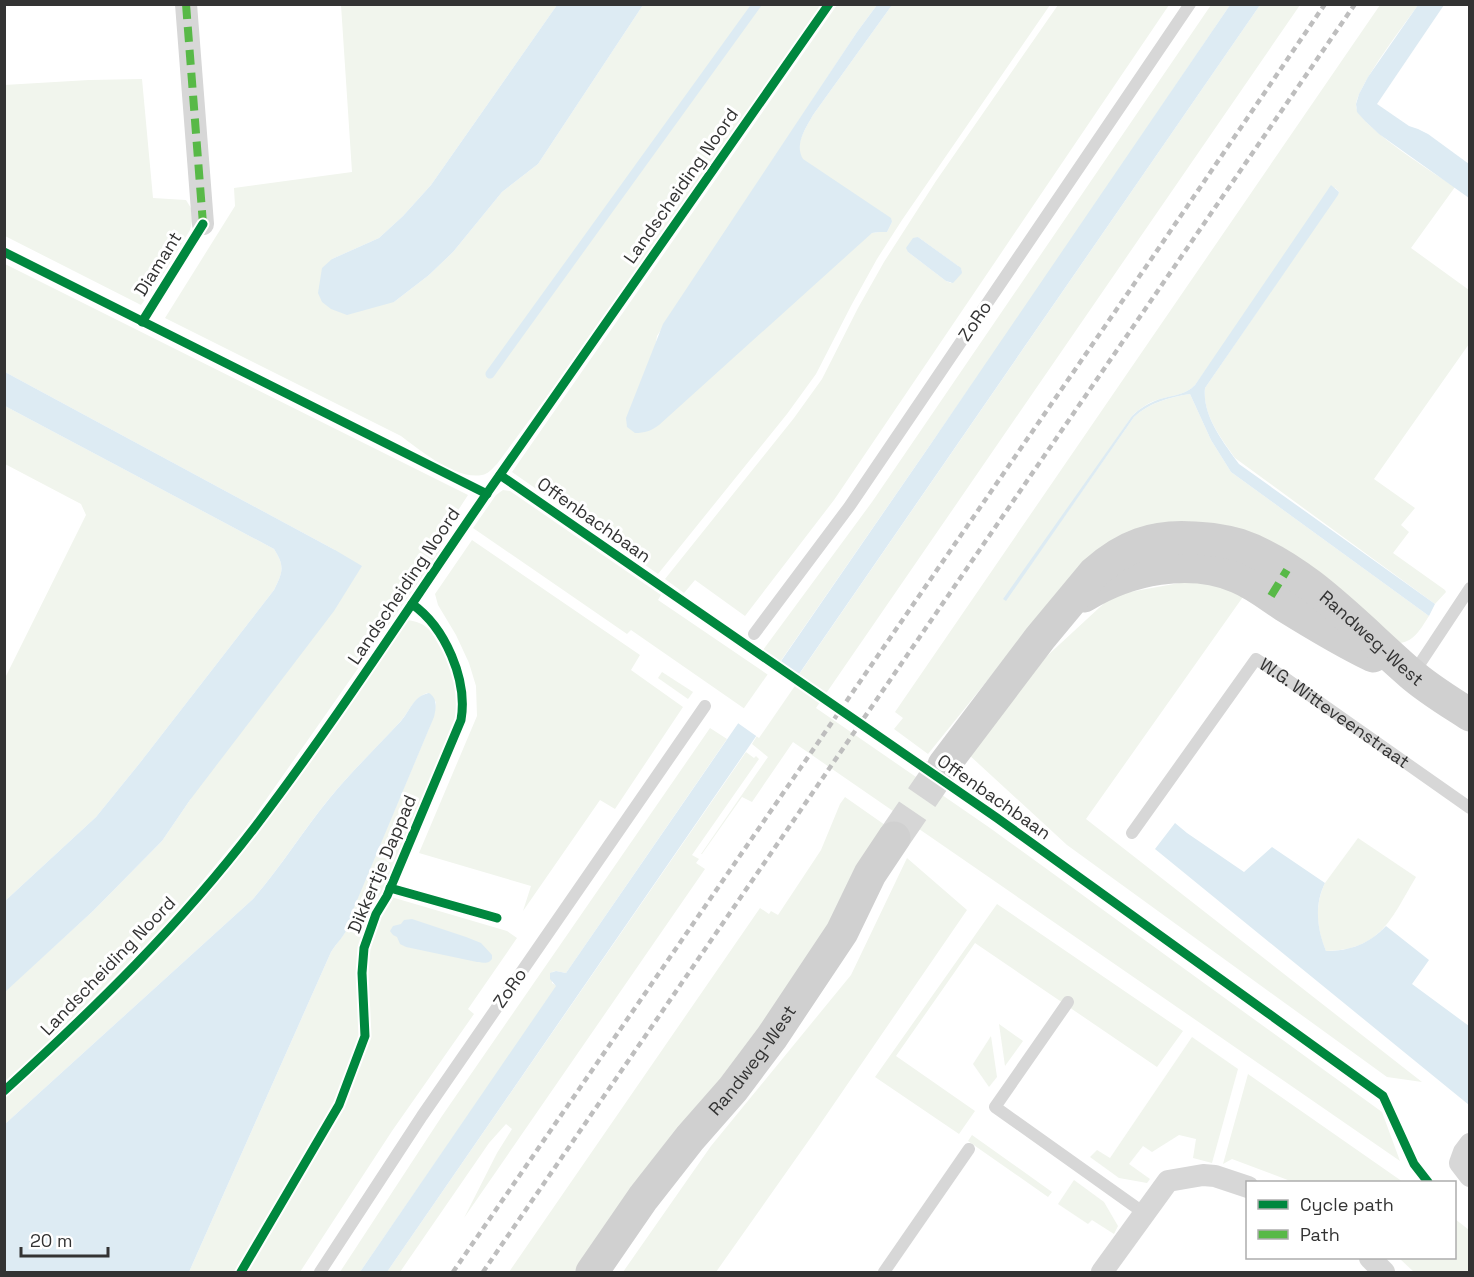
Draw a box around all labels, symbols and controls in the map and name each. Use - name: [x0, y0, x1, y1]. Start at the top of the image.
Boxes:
- street label: Landscheiding Noord: [618, 103, 743, 268]
- street label: Diamant: [129, 227, 186, 300]
- street label: ZoRo: [953, 296, 996, 345]
- street label: Offenbachbaan: [533, 472, 656, 567]
- street label: Landscheiding Noord: [342, 503, 465, 669]
- street label: Randweg-West: [1315, 585, 1429, 691]
- street label: W.G. Witteveenstraat: [1255, 652, 1414, 773]
- street label: Offenbachbaan: [933, 749, 1056, 844]
- street label: Dikkertje Dappad: [342, 791, 421, 936]
- street label: Landscheiding Noord: [35, 891, 180, 1040]
- street label: ZoRo: [488, 963, 532, 1012]
- street label: Randweg-West: [703, 1000, 801, 1120]
- legend: [1246, 1181, 1456, 1259]
- text: Cycle path: [1300, 1193, 1394, 1216]
- scale bar: [21, 1220, 108, 1258]
- text: Path: [1300, 1223, 1340, 1246]
- text: 20 m: [30, 1229, 73, 1252]

